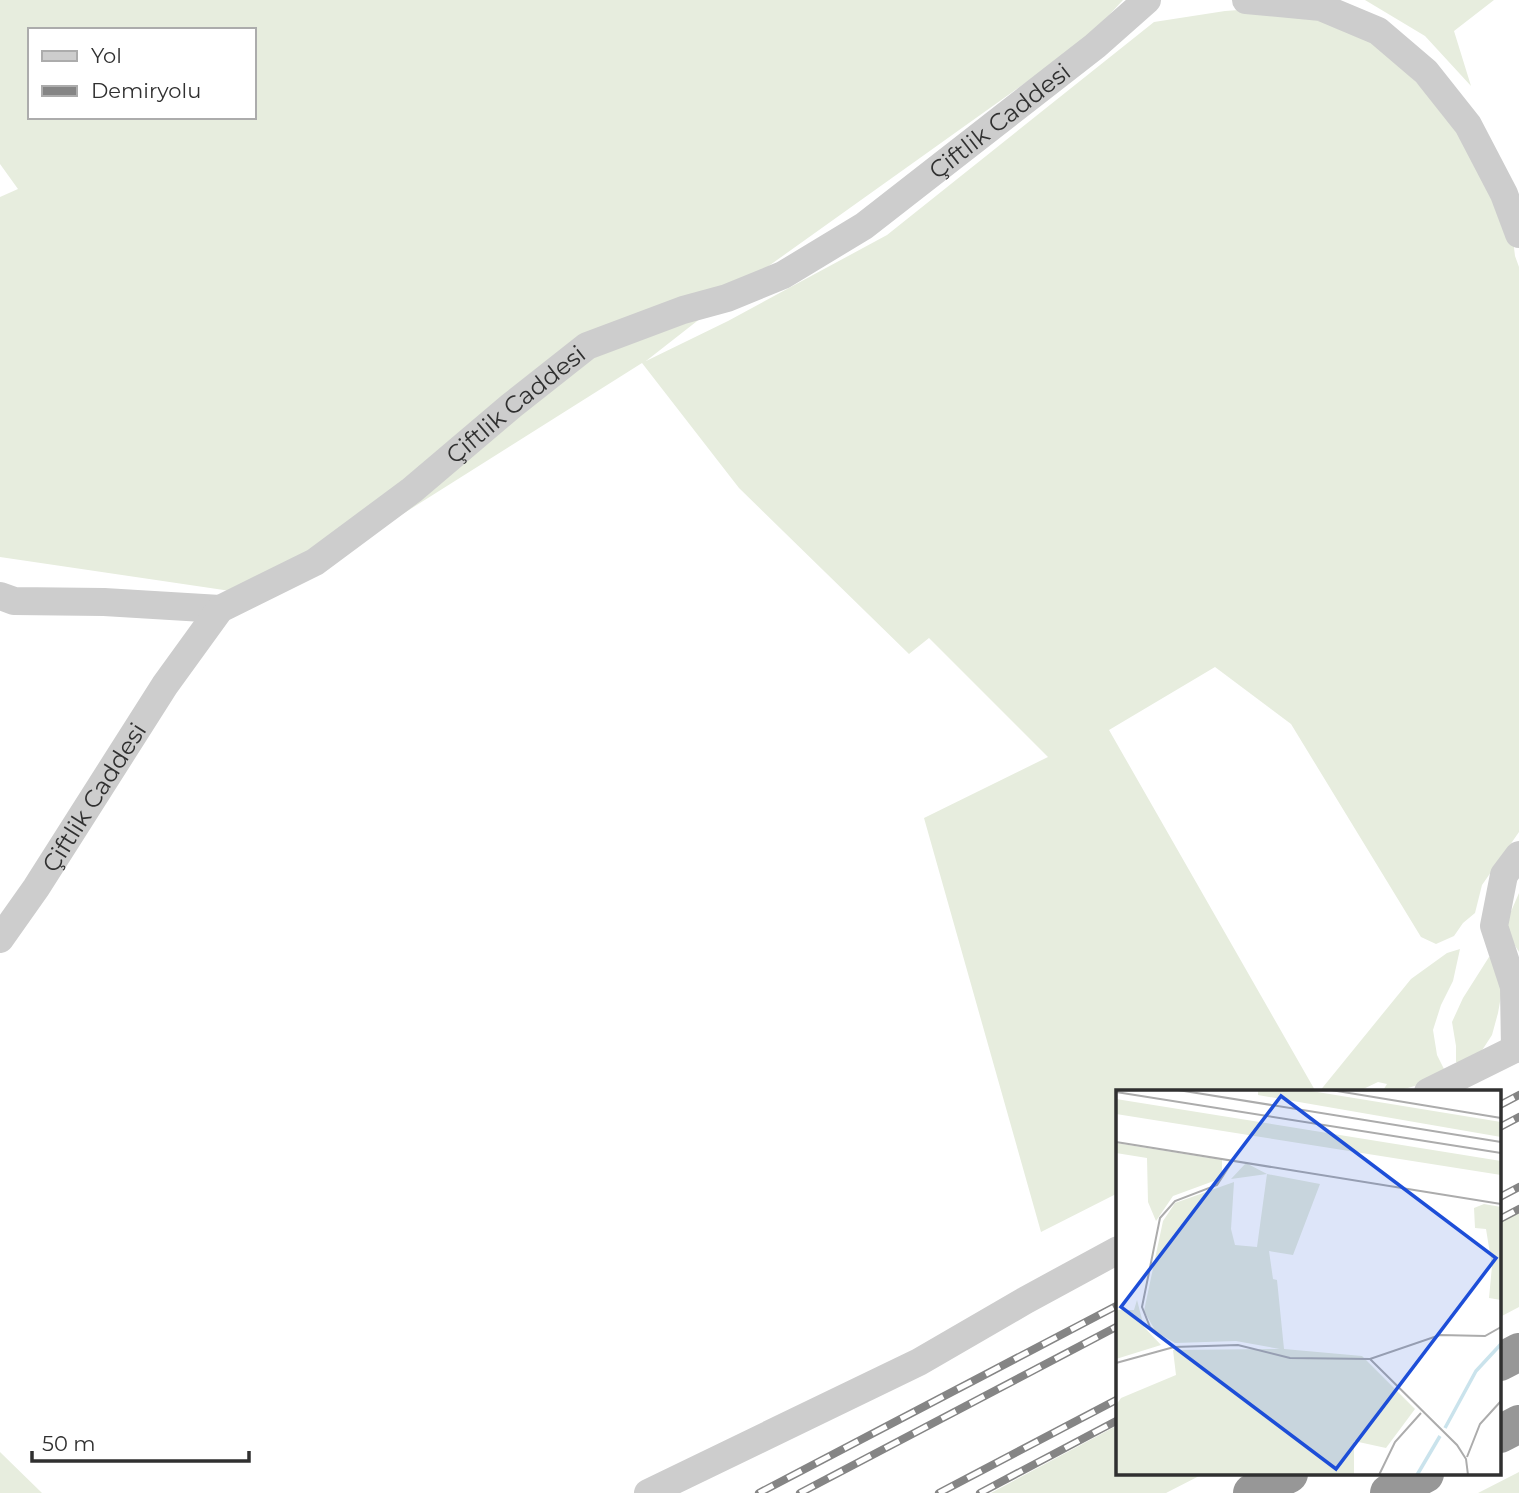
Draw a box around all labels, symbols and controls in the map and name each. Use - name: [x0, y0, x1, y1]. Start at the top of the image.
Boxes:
- legend: [28, 28, 256, 119]
- text: Yol: [91, 43, 122, 68]
- street label: Çiftlik Caddesi: [923, 57, 1076, 185]
- text: Demiryolu: [91, 78, 201, 103]
- street label: Çiftlik Caddesi: [440, 339, 591, 469]
- street label: Çiftlik Caddesi: [36, 717, 152, 877]
- inset map: [1116, 1090, 1502, 1476]
- scale bar: [32, 1420, 248, 1464]
- text: 50 m: [42, 1431, 96, 1456]

